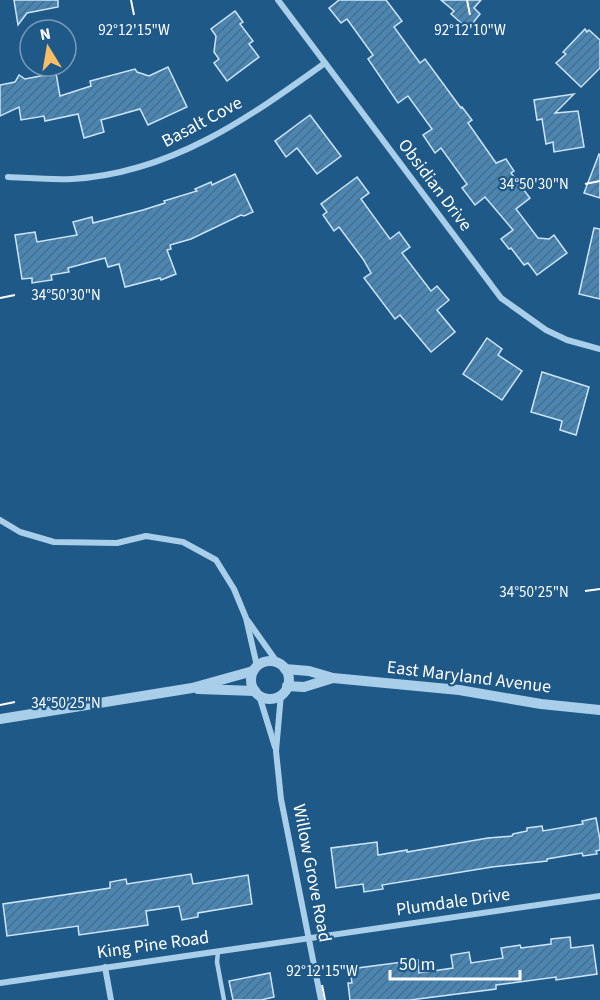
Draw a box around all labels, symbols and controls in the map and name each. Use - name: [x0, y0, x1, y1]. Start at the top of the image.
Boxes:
- north arrow: [18, 18, 78, 78]
- text: 92°12'15"W: [98, 20, 170, 41]
- text: 92°12'10"W: [434, 20, 506, 41]
- text: N: [38, 22, 53, 46]
- street label: Basalt Cove: [157, 90, 247, 154]
- street label: Obsidian Drive: [392, 134, 478, 236]
- text: 34°50'30"N: [499, 174, 569, 195]
- text: 34°50'30"N: [31, 285, 101, 306]
- text: 34°50'25"N: [499, 582, 569, 603]
- street label: East Maryland Avenue: [385, 655, 553, 699]
- text: 34°50'25"N: [31, 693, 101, 714]
- street label: Willow Grove Road: [286, 802, 338, 944]
- street label: Plumdale Drive: [394, 882, 512, 922]
- street label: King Pine Road: [95, 925, 211, 965]
- scale bar: [390, 943, 520, 981]
- text: 50 m: [399, 952, 435, 977]
- text: 92°12'15"W: [286, 961, 358, 982]

